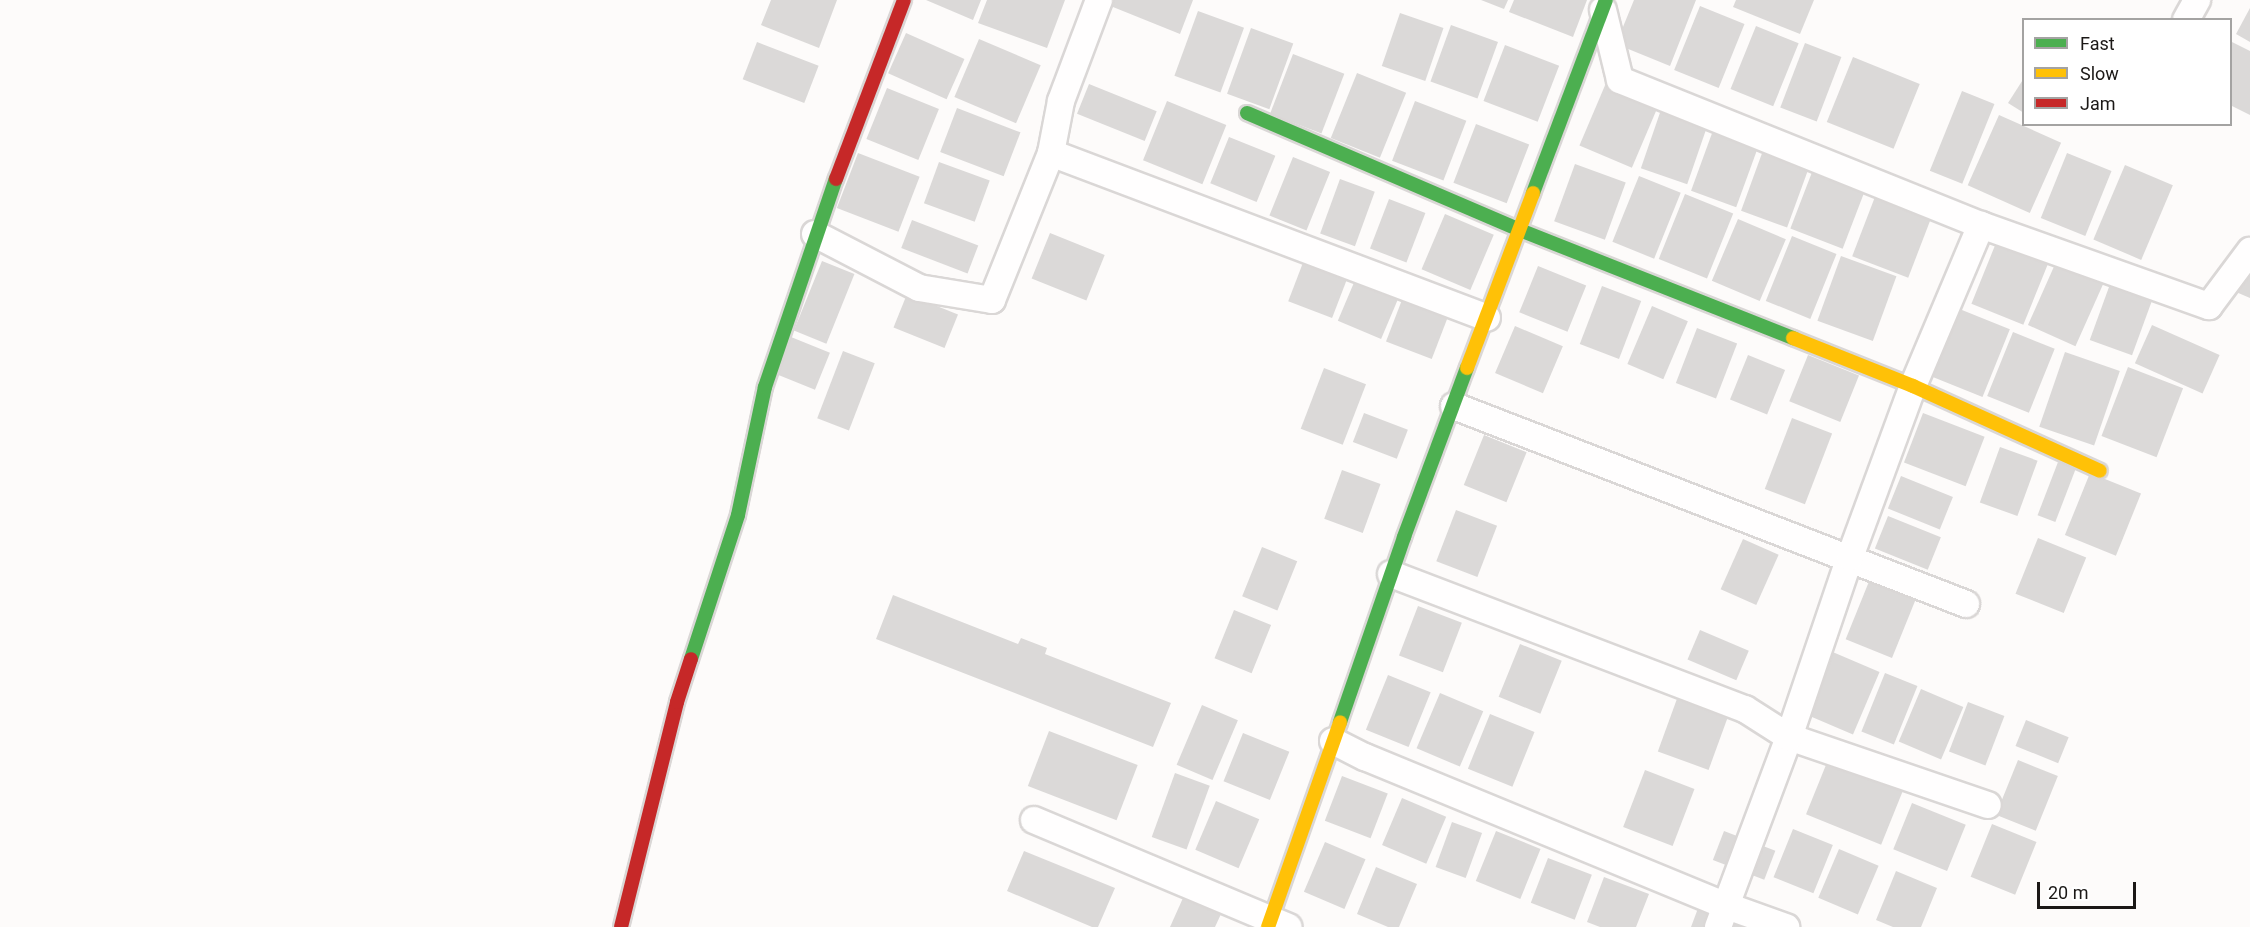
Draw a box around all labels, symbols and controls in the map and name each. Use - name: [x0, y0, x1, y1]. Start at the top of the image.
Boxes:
- legend: [2022, 18, 2232, 126]
- text: Fast: [2080, 33, 2115, 54]
- text: Slow: [2080, 63, 2119, 84]
- text: Jam: [2080, 93, 2116, 114]
- scale bar: [2040, 870, 2139, 908]
- text: 20 m: [2048, 882, 2088, 903]

